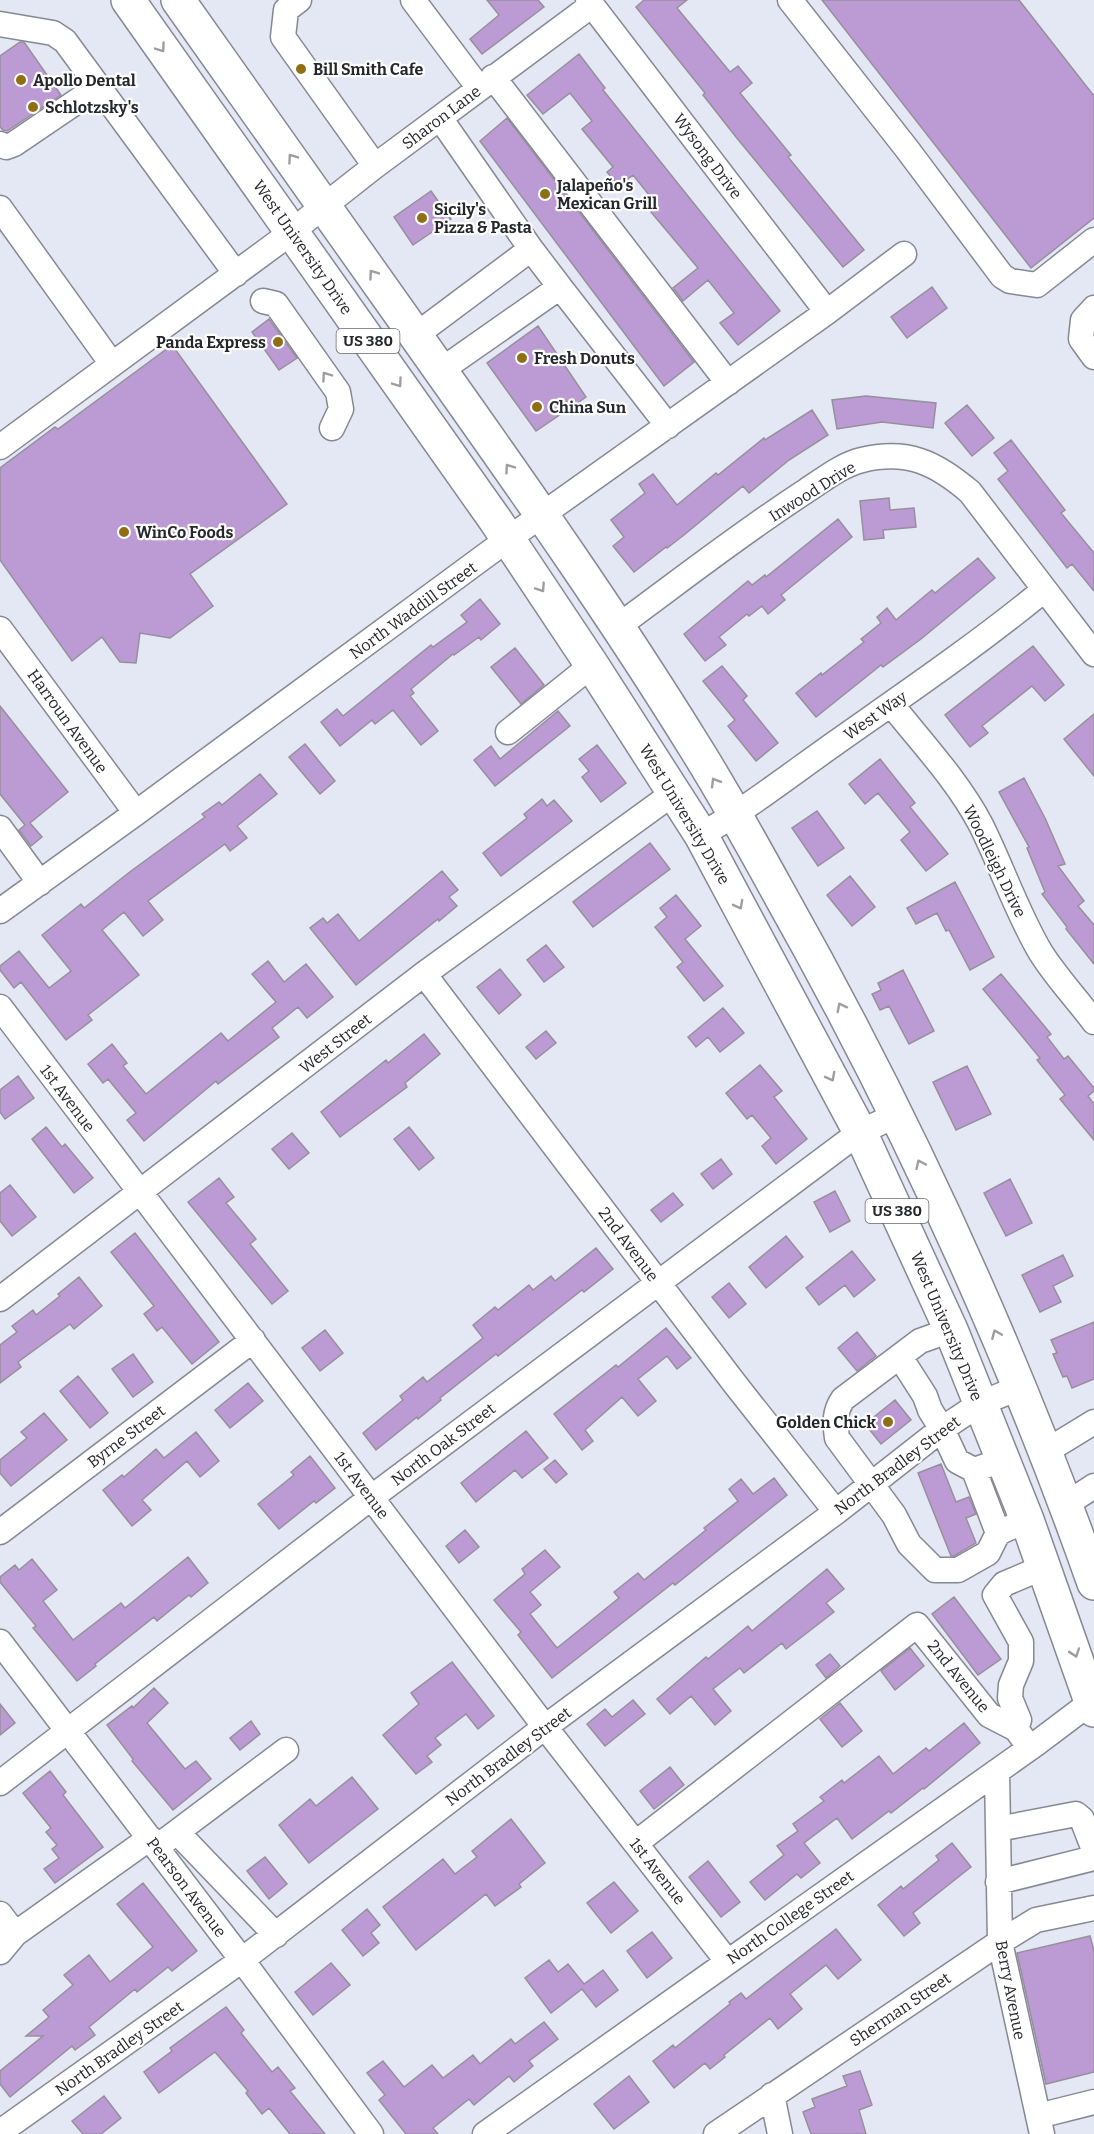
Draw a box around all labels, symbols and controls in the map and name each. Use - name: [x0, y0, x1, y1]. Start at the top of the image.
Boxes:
- one-way arrow: [154, 41, 165, 52]
- place label: Bill Smith Cafe: [313, 60, 423, 79]
- marker: Bill Smith Cafe: [294, 62, 308, 76]
- place label: Apollo Dental: [33, 71, 136, 90]
- marker: Apollo Dental: [14, 73, 28, 87]
- street label: Sharon Lane: [398, 82, 484, 153]
- place label: Schlotzsky's: [45, 98, 139, 117]
- marker: Schlotzsky's: [26, 100, 40, 114]
- street label: Wysong Drive: [669, 110, 746, 203]
- one-way arrow: [288, 154, 299, 165]
- street label: West University Drive: [249, 176, 356, 318]
- place label: Jalapeño's Mexican Grill: [556, 176, 657, 213]
- marker: Jalapeño's Mexican Grill: [538, 187, 552, 201]
- place label: Sicily's Pizza & Pasta: [434, 200, 532, 237]
- marker: Sicily's Pizza & Pasta: [415, 211, 429, 225]
- one-way arrow: [369, 269, 380, 280]
- road number: US 380: [336, 329, 400, 353]
- place label: Panda Express: [156, 333, 266, 352]
- marker: Panda Express: [271, 335, 285, 349]
- place label: Fresh Donuts: [534, 349, 635, 368]
- marker: Fresh Donuts: [515, 351, 529, 365]
- one-way arrow: [322, 372, 333, 383]
- one-way arrow: [391, 376, 402, 387]
- place label: China Sun: [549, 398, 627, 417]
- marker: China Sun: [530, 400, 544, 414]
- street label: Inwood Drive: [766, 457, 859, 526]
- one-way arrow: [505, 464, 516, 475]
- place label: WinCo Foods: [136, 523, 233, 542]
- marker: WinCo Foods: [117, 525, 131, 539]
- street label: North Waddill Street: [346, 558, 481, 663]
- one-way arrow: [534, 581, 545, 592]
- street label: Harroun Avenue: [24, 666, 112, 777]
- street label: West Way: [840, 687, 911, 744]
- street label: West University Drive: [635, 741, 734, 888]
- one-way arrow: [711, 777, 723, 788]
- street label: Woodleigh Drive: [959, 802, 1030, 920]
- one-way arrow: [732, 899, 743, 909]
- one-way arrow: [837, 1002, 848, 1013]
- street label: West Street: [296, 1009, 375, 1077]
- street label: 1st Avenue: [36, 1061, 99, 1136]
- one-way arrow: [824, 1071, 835, 1081]
- one-way arrow: [916, 1159, 928, 1170]
- road number: US 380: [866, 1199, 928, 1223]
- street label: 2nd Avenue: [595, 1204, 663, 1285]
- street label: West University Drive: [907, 1249, 987, 1404]
- one-way arrow: [992, 1329, 1004, 1340]
- street label: North Oak Street: [388, 1399, 499, 1490]
- street label: Byrne Street: [84, 1401, 169, 1472]
- street label: North Bradley Street: [831, 1412, 964, 1519]
- place label: Golden Chick: [776, 1413, 876, 1432]
- marker: Golden Chick: [881, 1415, 895, 1429]
- street label: 1st Avenue: [330, 1448, 393, 1523]
- street label: 2nd Avenue: [924, 1636, 994, 1716]
- one-way arrow: [1067, 1647, 1080, 1658]
- street label: North Bradley Street: [442, 1703, 575, 1810]
- street label: Pearson Avenue: [143, 1834, 230, 1941]
- street label: 1st Avenue: [626, 1834, 690, 1908]
- street label: North College Street: [723, 1866, 857, 1968]
- street label: Berry Avenue: [992, 1939, 1029, 2041]
- street label: Sherman Street: [846, 1969, 955, 2050]
- street label: North Bradley Street: [52, 1997, 187, 2100]

